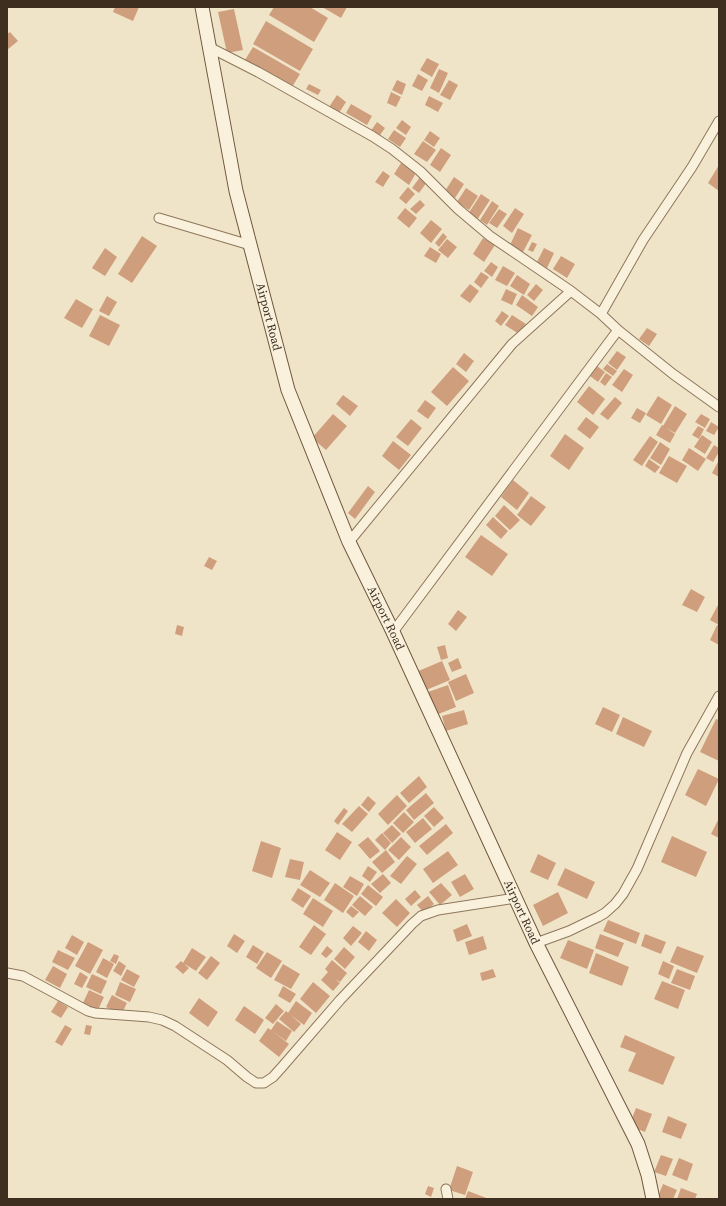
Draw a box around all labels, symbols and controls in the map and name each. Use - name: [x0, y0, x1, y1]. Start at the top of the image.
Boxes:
- street label: Airport Road: [252, 281, 285, 352]
- street label: Airport Road: [364, 583, 408, 653]
- street label: Airport Road: [500, 877, 544, 947]

